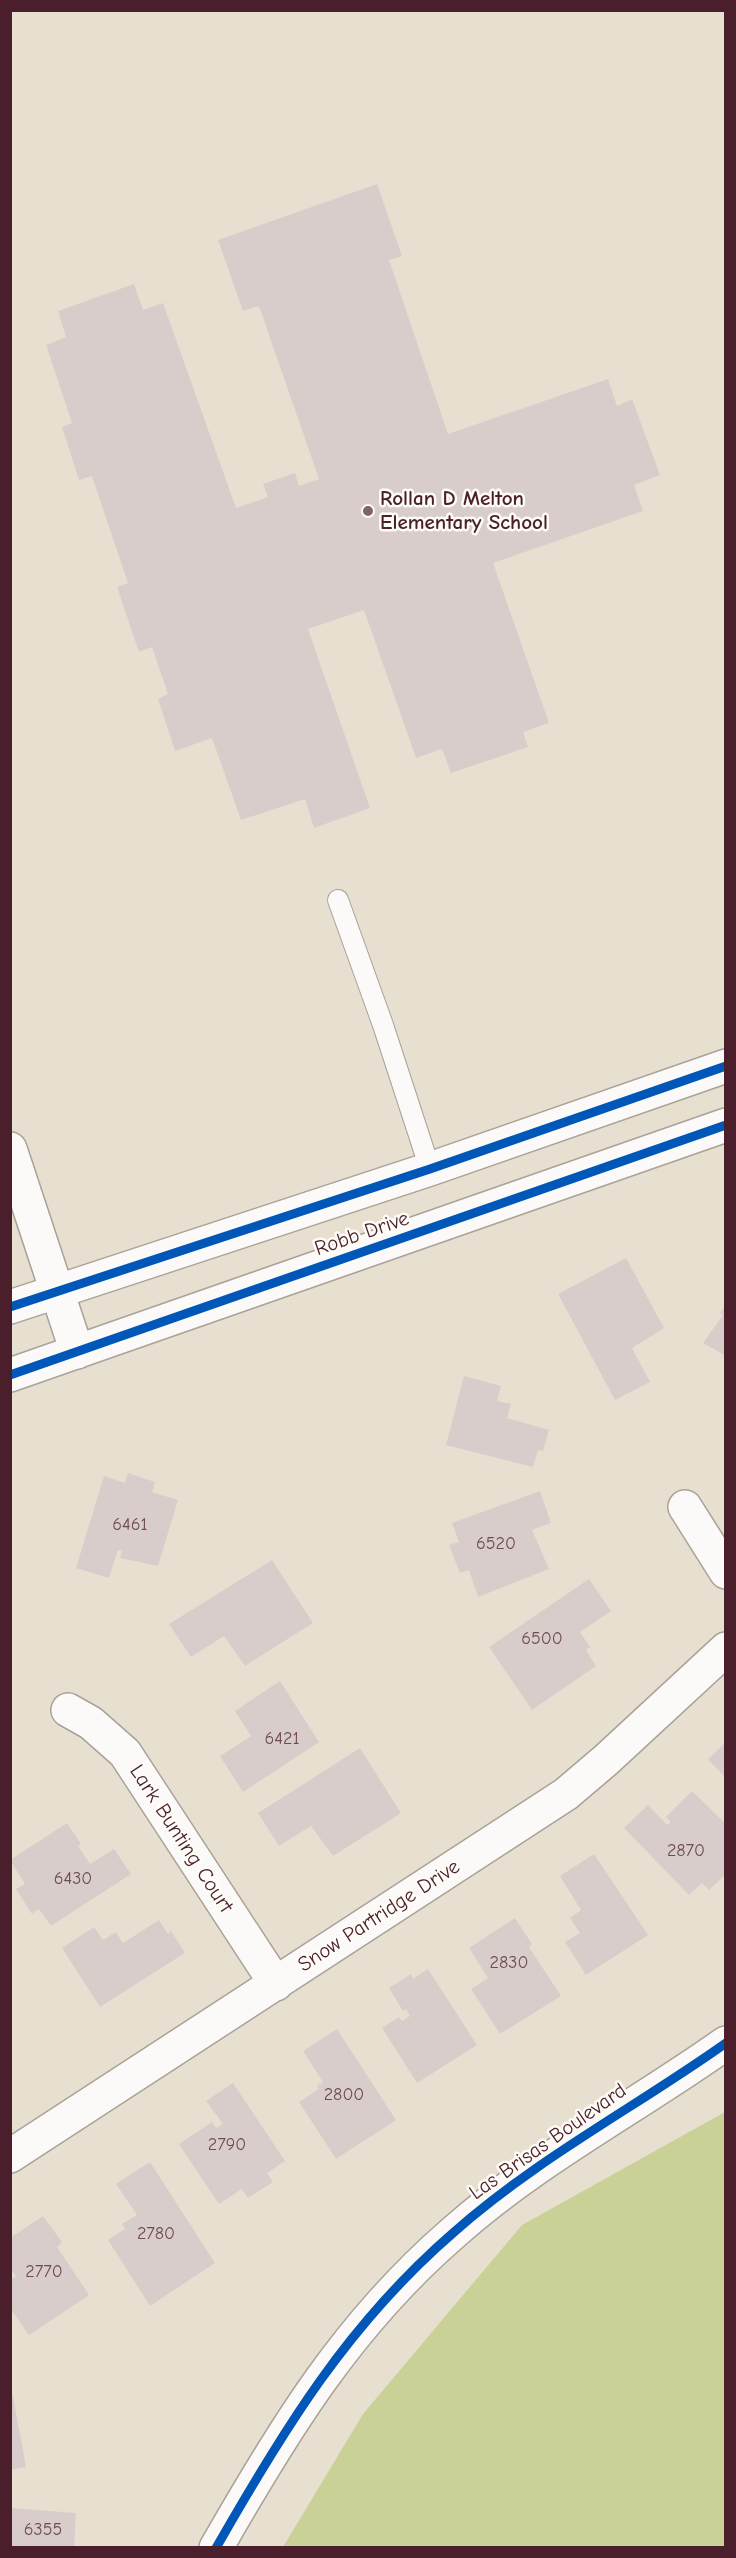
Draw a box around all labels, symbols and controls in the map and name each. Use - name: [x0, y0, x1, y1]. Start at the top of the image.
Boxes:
- place label: Rollan D Melton Elementary School: [380, 486, 548, 536]
- marker: Rollan D Melton Elementary School: [361, 504, 375, 518]
- street label: Robb Drive: [312, 1206, 412, 1262]
- house number: 6461: [112, 1514, 148, 1536]
- house number: 6520: [476, 1533, 516, 1555]
- house number: 6500: [521, 1628, 563, 1650]
- house number: 6421: [264, 1728, 300, 1750]
- street label: Lark Bunting Court: [124, 1760, 238, 1918]
- house number: 2870: [667, 1840, 705, 1862]
- street label: Snow Partridge Drive: [293, 1854, 465, 1978]
- house number: 6430: [54, 1868, 92, 1890]
- house number: 2830: [490, 1952, 528, 1974]
- street label: Las Brisas Boulevard: [465, 2078, 631, 2206]
- house number: 2800: [324, 2084, 364, 2106]
- house number: 2790: [208, 2134, 246, 2156]
- house number: 2780: [137, 2223, 175, 2245]
- house number: 2770: [25, 2261, 63, 2283]
- house number: 6355: [24, 2519, 62, 2541]

